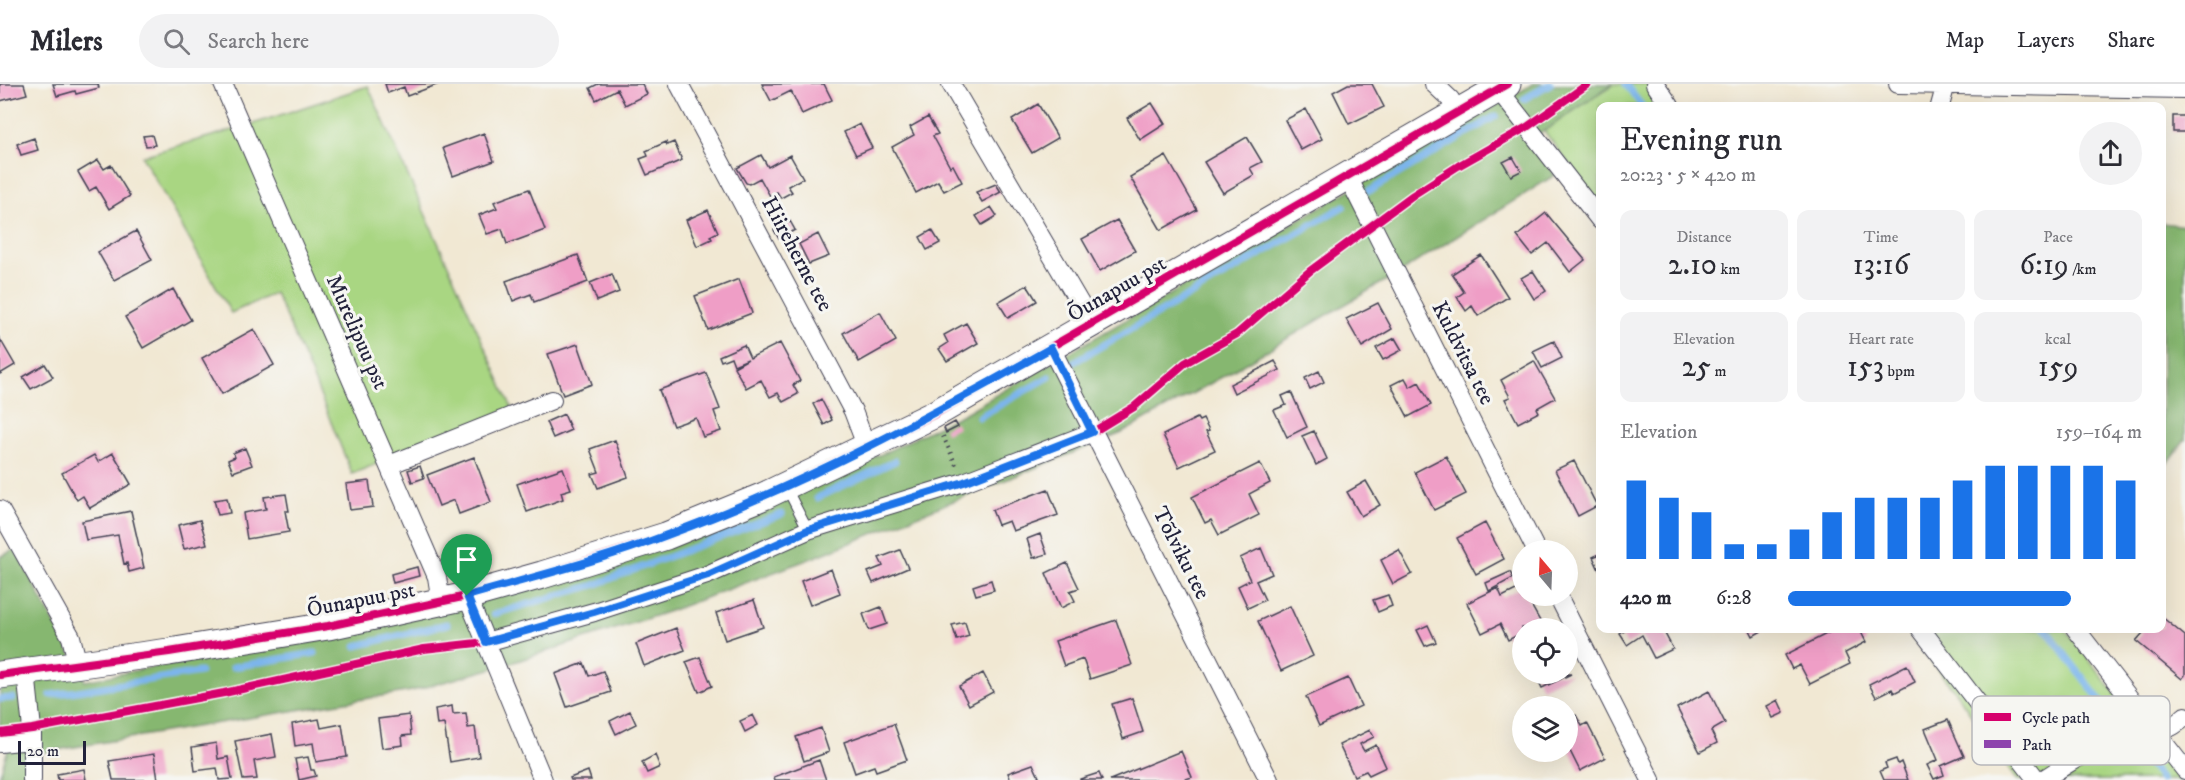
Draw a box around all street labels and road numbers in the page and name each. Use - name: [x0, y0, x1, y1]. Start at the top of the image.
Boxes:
- street label: Hiireherne tee: [755, 192, 839, 316]
- street label: Õunapuu pst: [1062, 249, 1171, 328]
- street label: Murelipuu pst: [320, 271, 394, 393]
- street label: Kuldvitsa tee: [1425, 297, 1501, 409]
- street label: Tõlviku tee: [1146, 502, 1216, 604]
- street label: Õunapuu pst: [304, 575, 417, 624]

